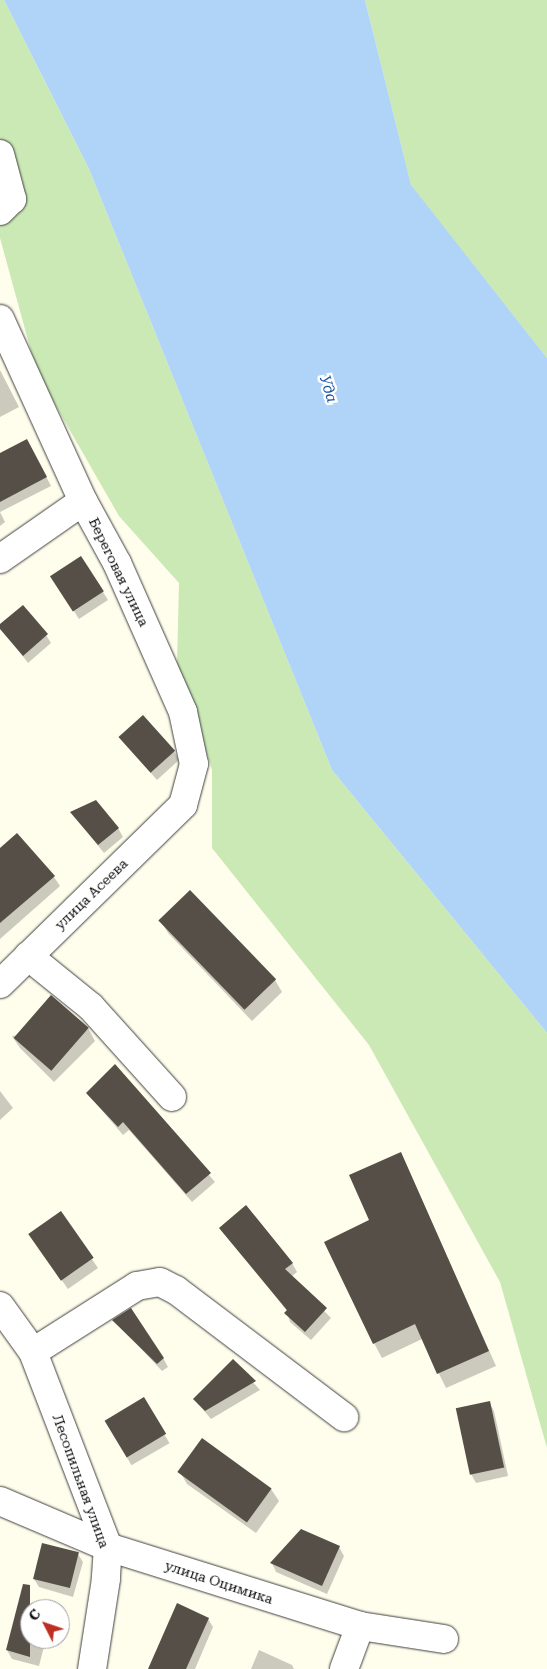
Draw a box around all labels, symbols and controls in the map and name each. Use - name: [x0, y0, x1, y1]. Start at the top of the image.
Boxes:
- water label: Уда: [315, 373, 341, 405]
- street label: Береговая улица: [85, 515, 153, 629]
- street label: улица Асеева: [51, 855, 131, 933]
- street label: Лесопильная улица: [49, 1412, 113, 1550]
- street label: улица Оцимика: [163, 1557, 275, 1607]
- north arrow: [20, 1599, 70, 1649]
- text: С: [25, 1606, 44, 1624]

